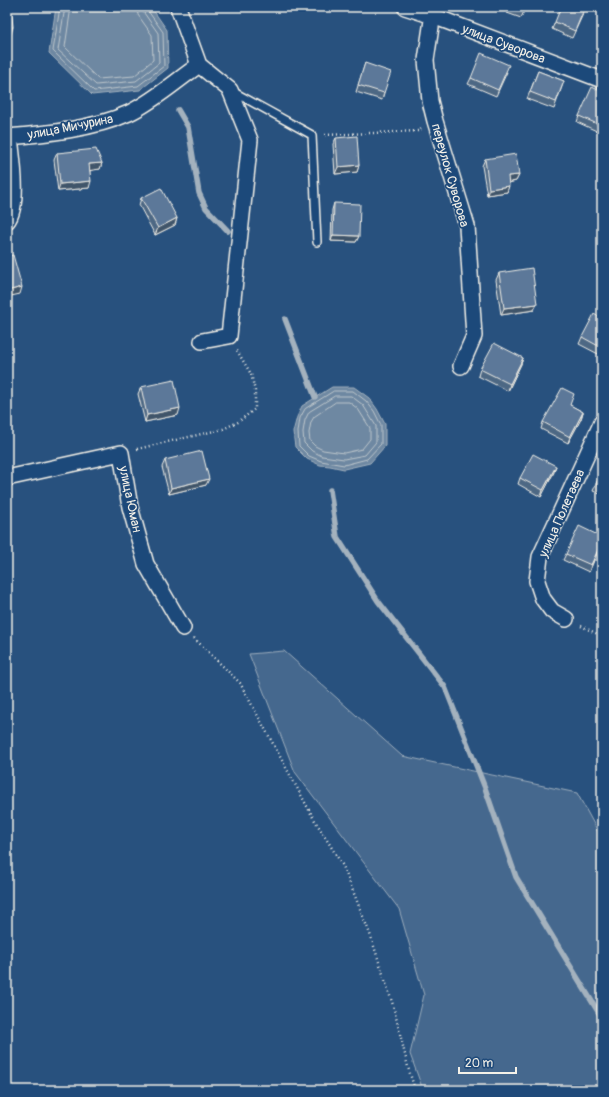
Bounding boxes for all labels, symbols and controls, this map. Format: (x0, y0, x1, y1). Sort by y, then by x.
street label: улица Суворова (459, 20, 547, 67)
street label: улица Мичурина (25, 111, 114, 143)
street label: переулок Суворова (428, 122, 472, 229)
street label: улица Юман (115, 464, 145, 534)
street label: улица Полетаева (535, 467, 588, 561)
scale bar (459, 1049, 516, 1075)
text: 20 m (465, 1056, 494, 1071)

